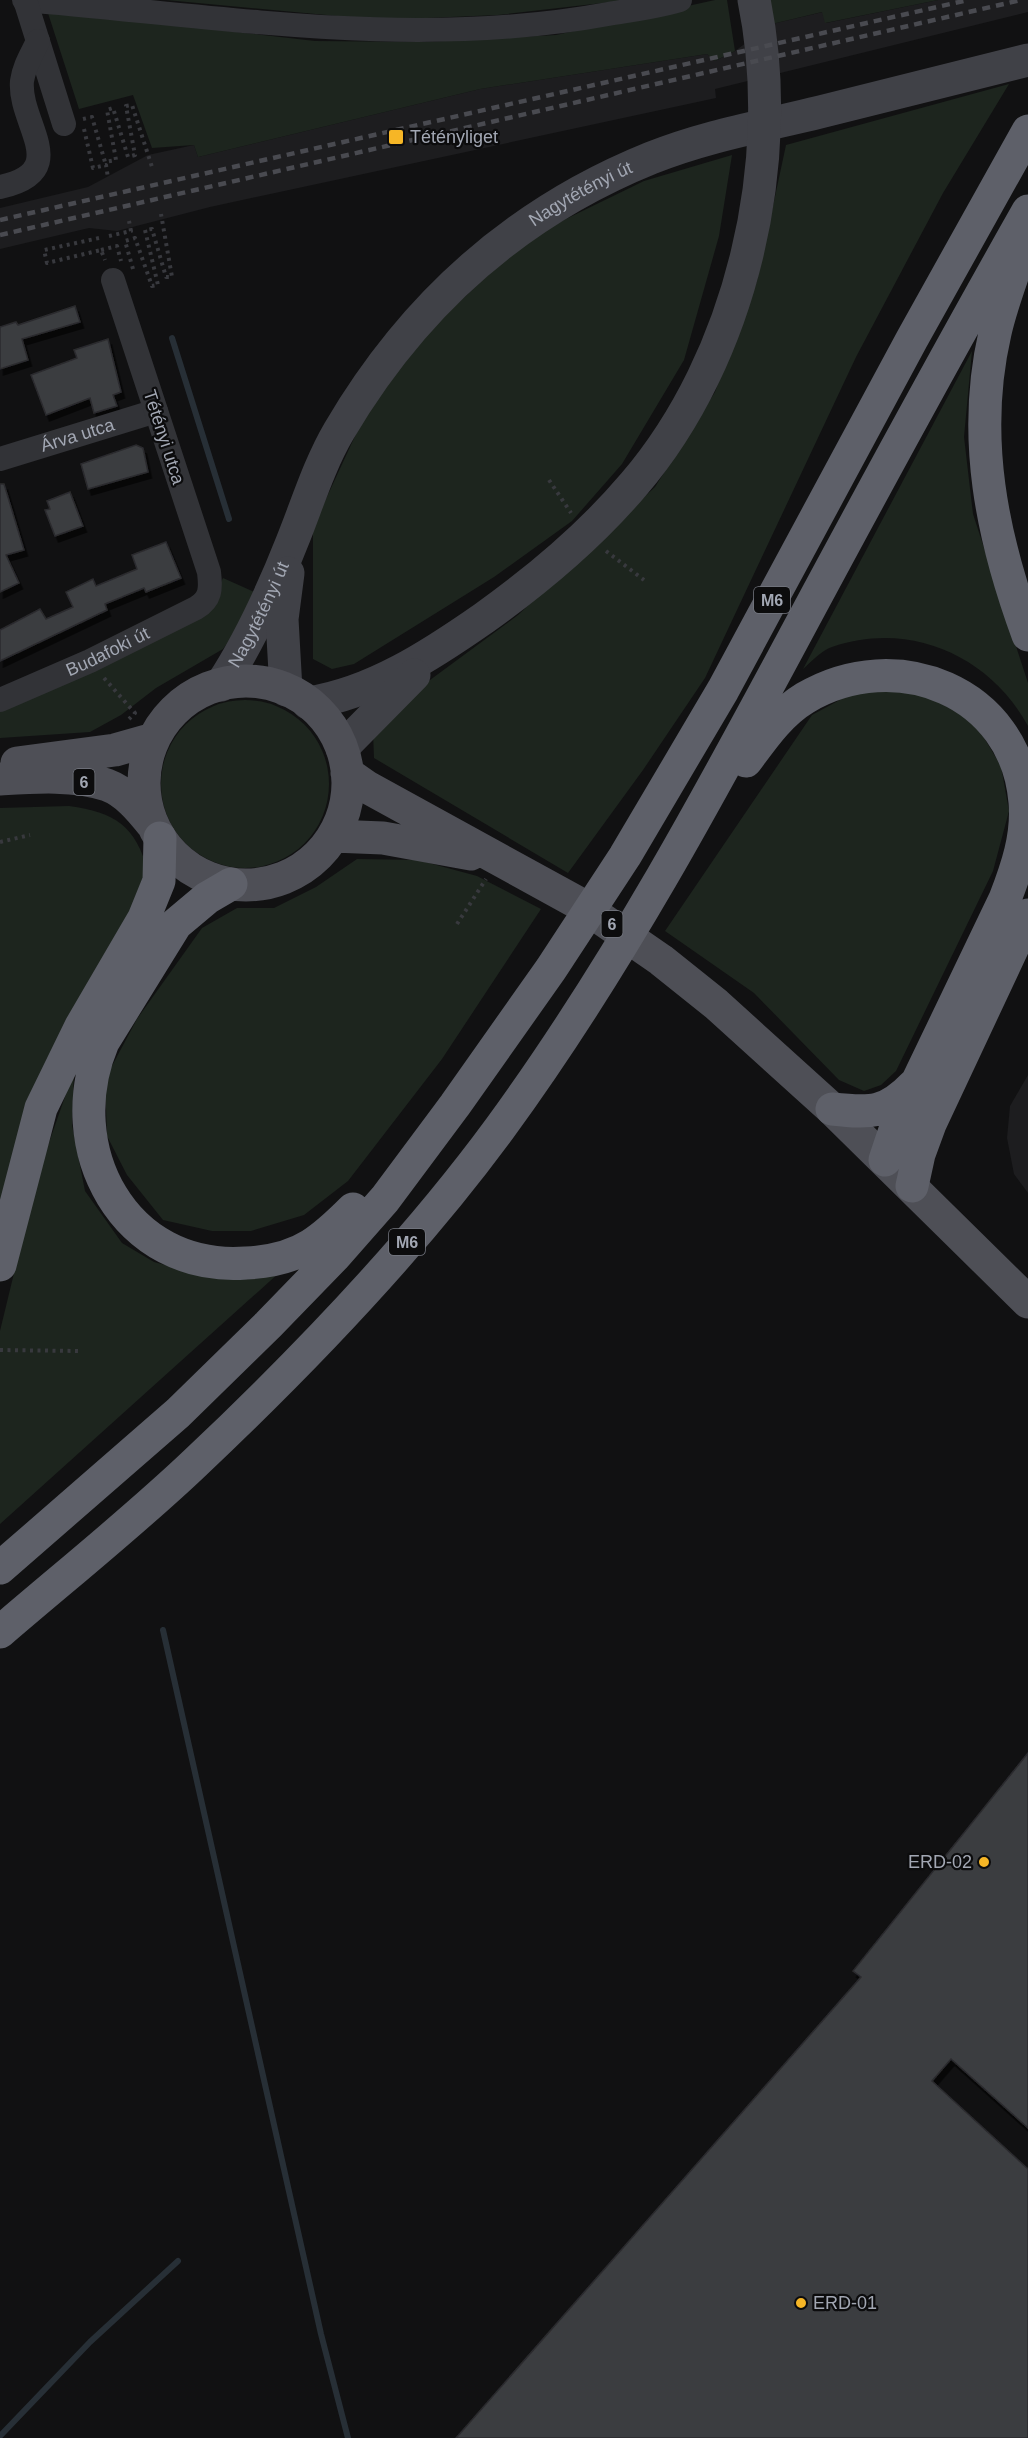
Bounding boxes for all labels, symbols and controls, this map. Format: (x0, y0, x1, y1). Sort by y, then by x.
place label: Tétényliget (410, 127, 498, 147)
marker: Tétényliget (387, 128, 405, 146)
street label: Nagytétényi út (525, 157, 635, 230)
street label: Tétényi utca (139, 387, 189, 488)
street label: Árva utca (38, 414, 118, 456)
street label: Nagytétényi út (224, 559, 293, 671)
road number: M6 (754, 587, 790, 613)
street label: Budafoki út (63, 623, 153, 680)
road number: 6 (74, 769, 94, 795)
road number: 6 (602, 911, 622, 937)
road number: M6 (389, 1229, 425, 1255)
place label: ERD-02 (908, 1852, 972, 1872)
marker: ERD-02 (977, 1855, 991, 1869)
place label: ERD-01 (813, 2293, 877, 2313)
marker: ERD-01 (794, 2296, 808, 2310)

